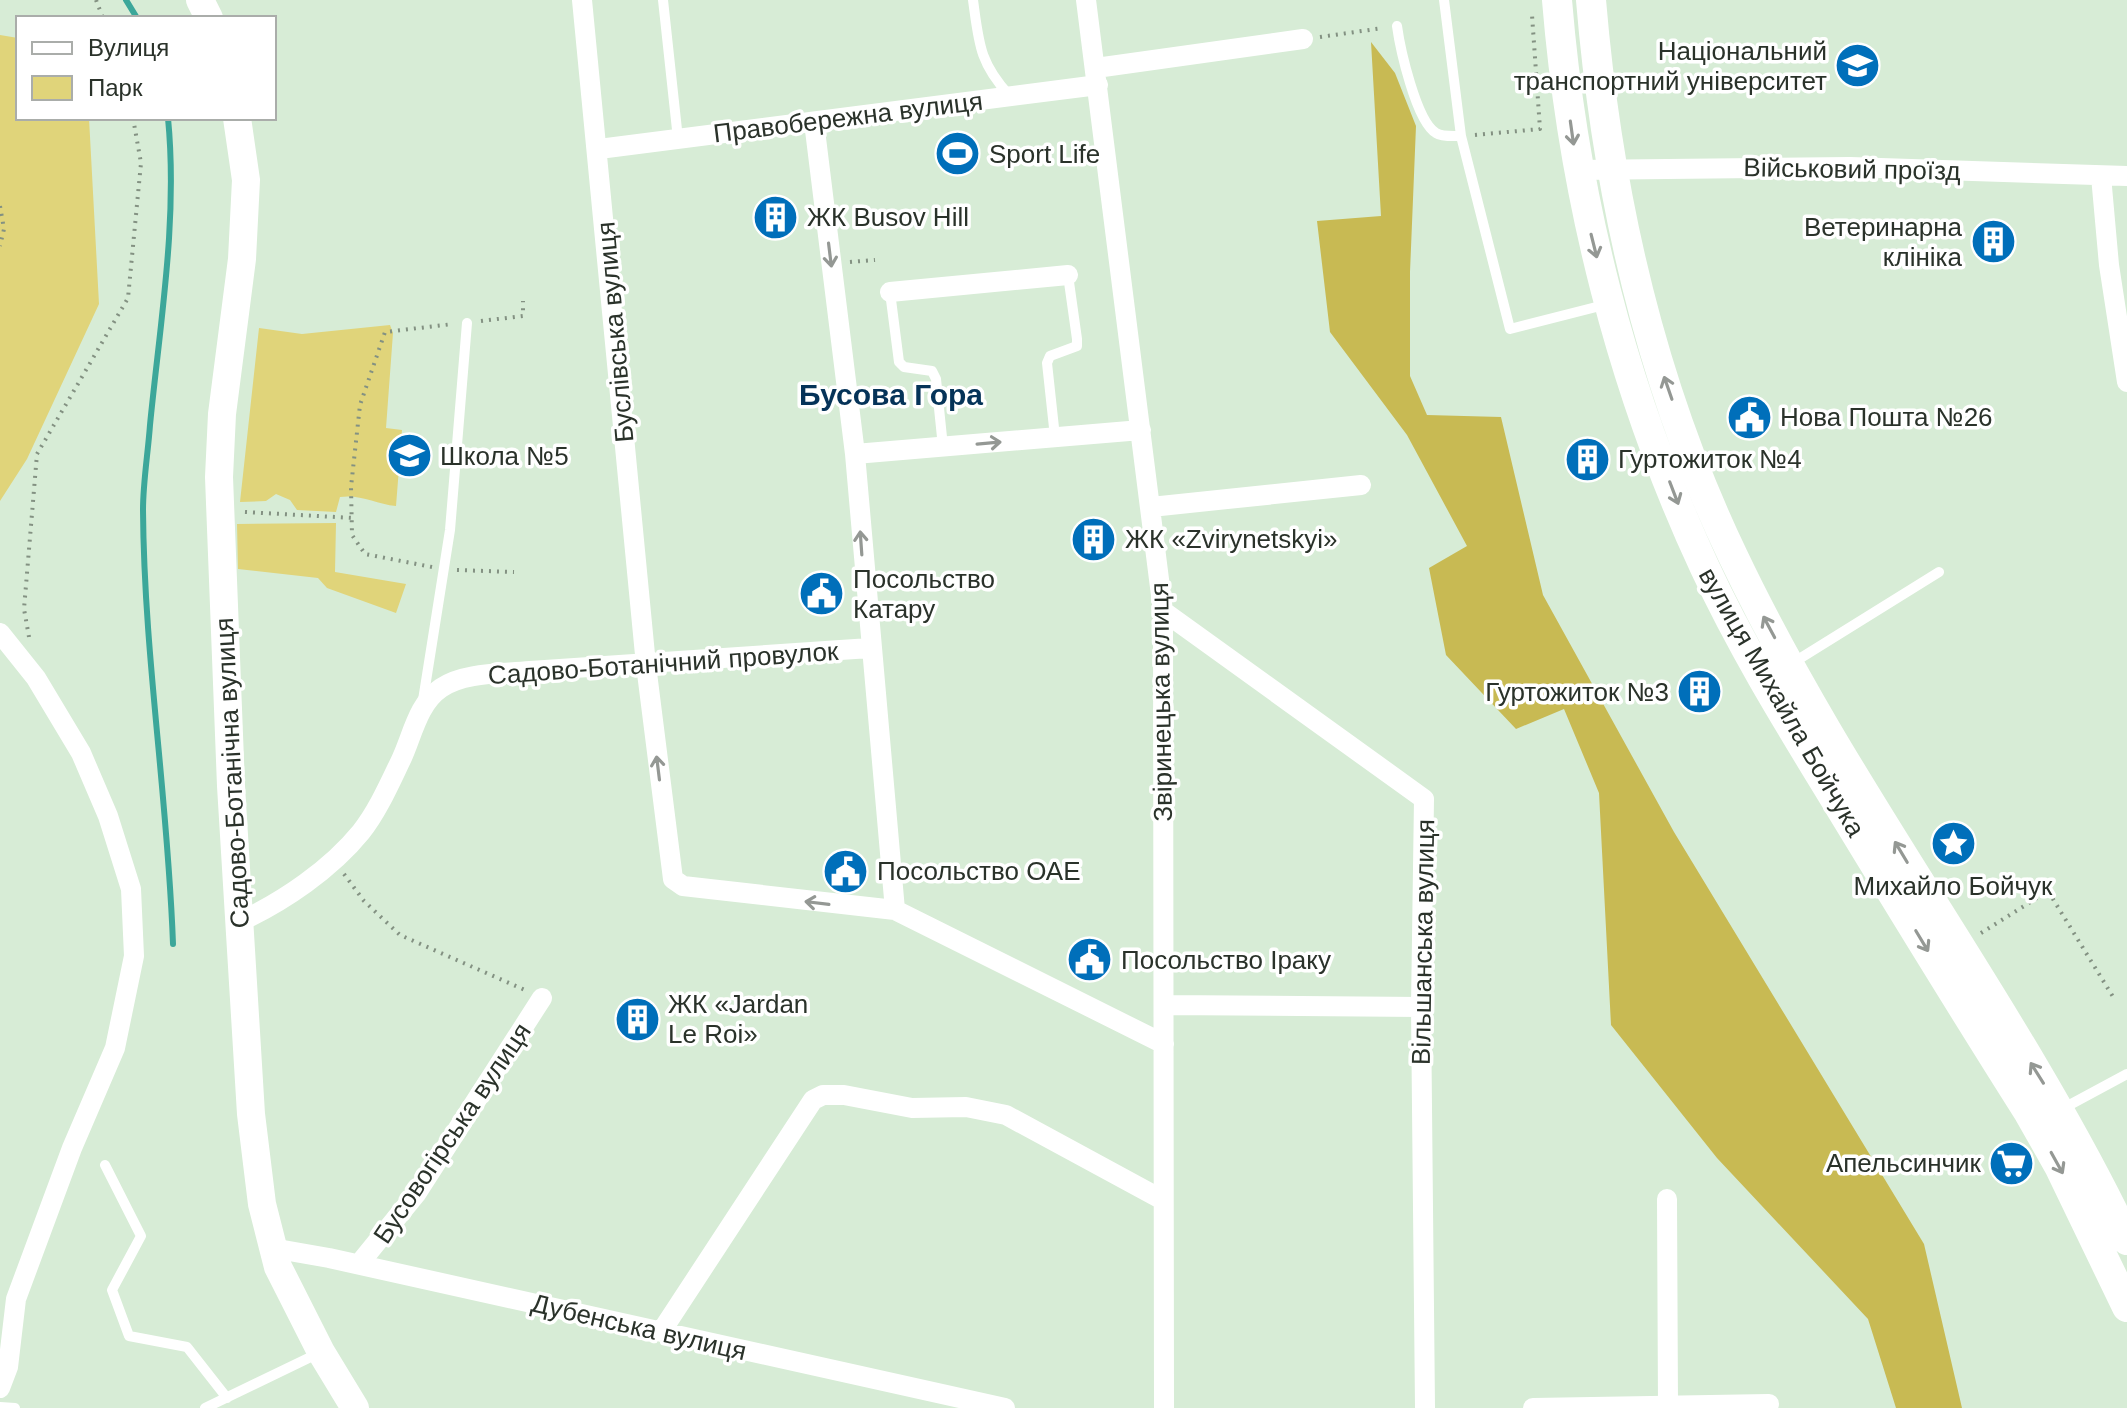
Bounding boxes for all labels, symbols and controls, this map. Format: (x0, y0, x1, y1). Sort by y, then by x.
legend (16, 16, 276, 120)
text: Вулиця (88, 34, 169, 61)
place label: Національний транспортний університет (1514, 36, 1827, 96)
school or university icon: Національний транспортний університет (1834, 42, 1882, 90)
text: Парк (88, 74, 143, 101)
street label: Правобережна вулиця (712, 86, 984, 148)
one-way arrow (1565, 120, 1580, 145)
sports icon: Sport Life (934, 130, 982, 178)
place label: Sport Life (989, 139, 1100, 169)
street label: Військовий проїзд (1743, 152, 1961, 186)
building icon: ЖК Busov Hill (752, 193, 800, 241)
place label: ЖК Busov Hill (807, 202, 969, 232)
place label: Ветеринарна клініка (1804, 212, 1963, 272)
building icon: Ветеринарна клініка (1969, 218, 2017, 266)
street label: Буслівська вулиця (590, 221, 640, 443)
one-way arrow (1587, 233, 1602, 259)
one-way arrow (823, 241, 838, 267)
one-way arrow (1660, 376, 1675, 401)
district label: Бусова Гора (799, 378, 983, 411)
public building icon: Нова Пошта №26 (1725, 393, 1773, 441)
place label: Нова Пошта №26 (1780, 402, 1993, 432)
school or university icon: Школа №5 (385, 432, 433, 480)
one-way arrow (975, 435, 1002, 450)
building icon: Гуртожиток №4 (1563, 435, 1611, 483)
place label: Школа №5 (440, 441, 569, 471)
place label: Гуртожиток №4 (1618, 444, 1802, 474)
one-way arrow (1668, 480, 1682, 505)
building icon: ЖК «Zvirynetskyi» (1070, 515, 1118, 563)
place label: ЖК «Zvirynetskyi» (1125, 524, 1338, 554)
one-way arrow (854, 530, 869, 557)
street label: вулиця Михайла Бойчука (1693, 562, 1872, 842)
place label: Посольство Катару (853, 564, 995, 624)
public building icon: Посольство Катару (798, 570, 846, 618)
street label: Звіринецька вулиця (1144, 582, 1178, 822)
one-way arrow (1761, 616, 1777, 640)
street label: Садово-Ботанічна вулиця (209, 617, 255, 929)
street label: Садово-Ботанічний провулок (487, 636, 840, 690)
building icon: Гуртожиток №3 (1676, 668, 1724, 716)
place label: Гуртожиток №3 (1485, 677, 1669, 707)
one-way arrow (650, 755, 665, 782)
street label: Вільшанська вулиця (1406, 819, 1440, 1065)
place icon: Михайло Бойчук (1929, 819, 1977, 867)
one-way arrow (1892, 841, 1908, 864)
public building icon: Посольство ОАЕ (822, 847, 870, 895)
place label: Посольство ОАЕ (877, 856, 1081, 886)
place label: Михайло Бойчук (1854, 871, 2053, 901)
one-way arrow (804, 895, 831, 910)
one-way arrow (1914, 929, 1930, 952)
public building icon: Посольство Іраку (1066, 936, 1114, 984)
place label: Посольство Іраку (1121, 945, 1331, 975)
place label: ЖК «Jardan Le Roi» (668, 989, 808, 1049)
building icon: ЖК «Jardan Le Roi» (613, 995, 661, 1043)
street label: Бусовогірська вулиця (367, 1017, 537, 1249)
one-way arrow (2029, 1062, 2045, 1085)
supermarket icon: Апельсинчик (1988, 1139, 2036, 1187)
place label: Апельсинчик (1826, 1148, 1982, 1178)
one-way arrow (2049, 1150, 2065, 1174)
street label: Дубенська вулиця (529, 1288, 749, 1366)

